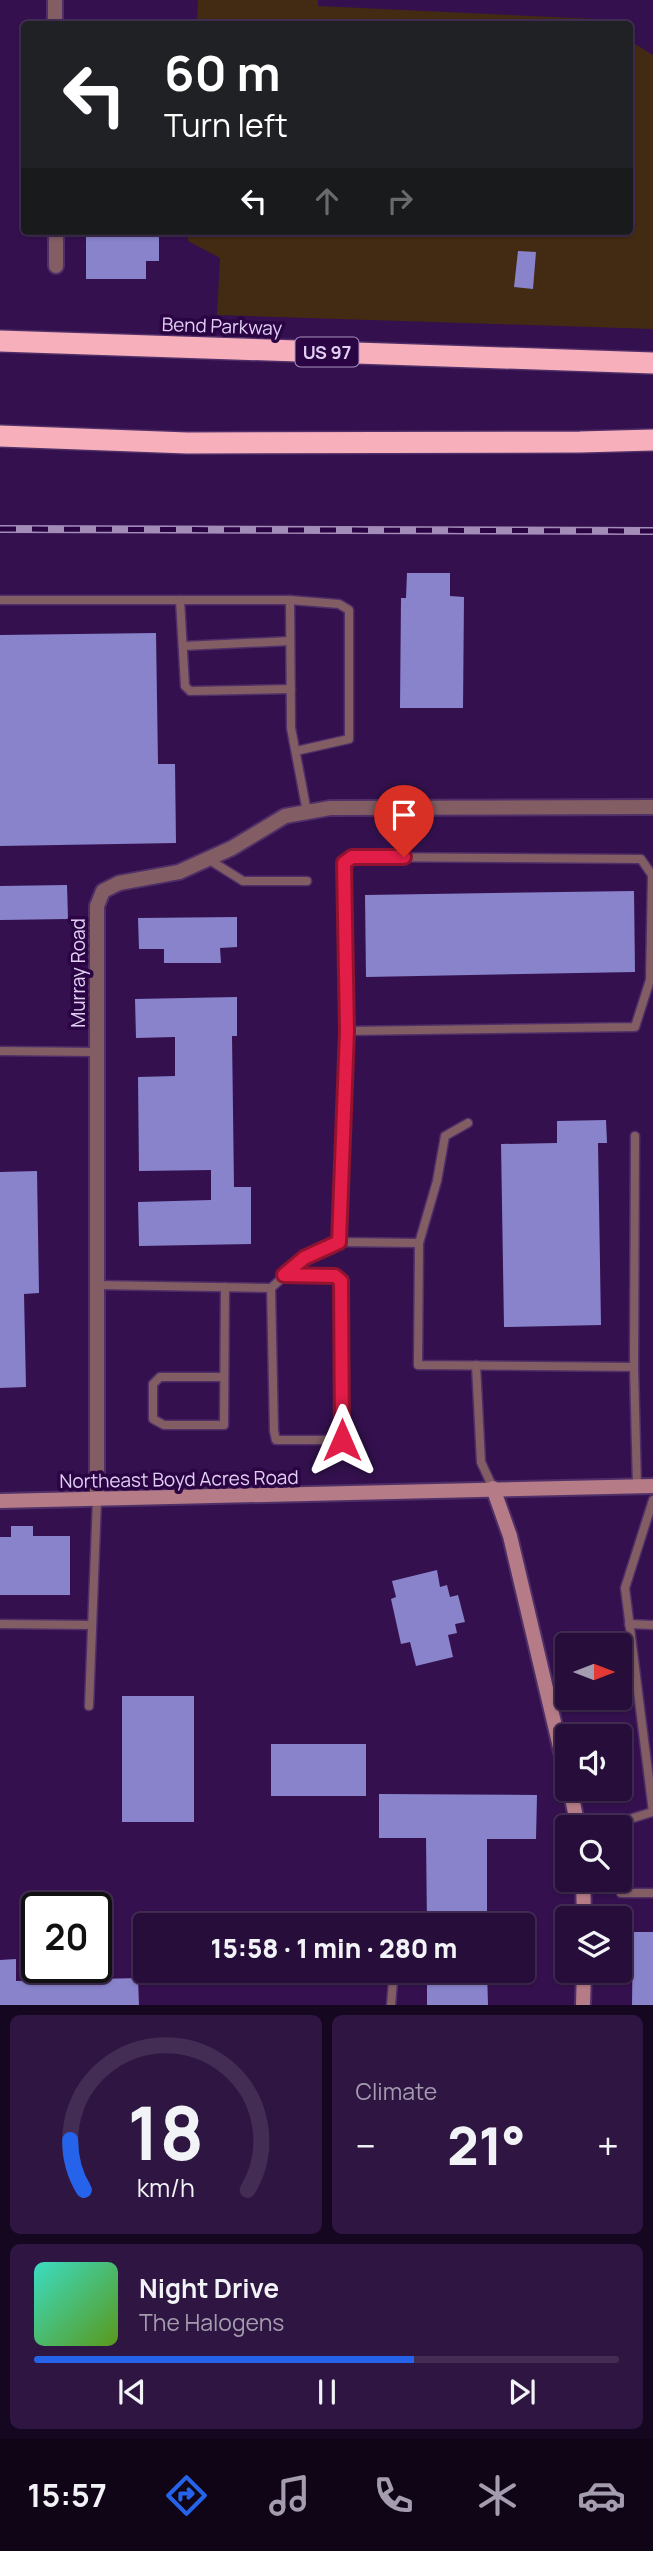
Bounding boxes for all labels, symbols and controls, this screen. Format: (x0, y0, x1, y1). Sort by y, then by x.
text: 60 m (164, 39, 281, 106)
icon: left (49, 49, 140, 140)
text: Turn left (164, 103, 288, 147)
icon: left (235, 182, 273, 220)
icon: ahead (308, 182, 346, 220)
icon: right (381, 182, 419, 220)
street label: Bend Parkway (161, 311, 283, 341)
road number: US 97 (296, 338, 358, 366)
pin (374, 785, 434, 857)
icon: arrive (385, 796, 423, 834)
street label: Murray Road (65, 918, 91, 1028)
position arrow (305, 1403, 379, 1477)
street label: Northeast Boyd Acres Road (59, 1464, 299, 1494)
north arrow (555, 1633, 632, 1710)
map controls (555, 1633, 632, 1983)
button: sound (555, 1724, 632, 1801)
button: search (555, 1815, 632, 1892)
speed limit sign: 20 (21, 1892, 112, 1983)
button: layers (555, 1906, 632, 1983)
text: 15:58 · 1 min · 280 m (211, 1930, 457, 1966)
text: Climate (356, 2075, 437, 2107)
text: 18 (128, 2083, 204, 2183)
text: 21° (447, 2110, 526, 2181)
text: − (356, 2119, 376, 2171)
text: + (597, 2119, 619, 2171)
text: km/h (137, 2170, 195, 2205)
text: Night Drive (139, 2270, 279, 2306)
text: The Halogens (139, 2306, 284, 2338)
icon: previous (113, 2373, 151, 2411)
icon: pause (308, 2373, 346, 2411)
icon: next (503, 2373, 541, 2411)
icon: directions (162, 2471, 211, 2520)
icon: music (265, 2471, 314, 2520)
icon: phone (369, 2471, 418, 2520)
icon: climate (473, 2471, 522, 2520)
icon: car (577, 2471, 626, 2520)
text: 15:57 (27, 2473, 107, 2517)

